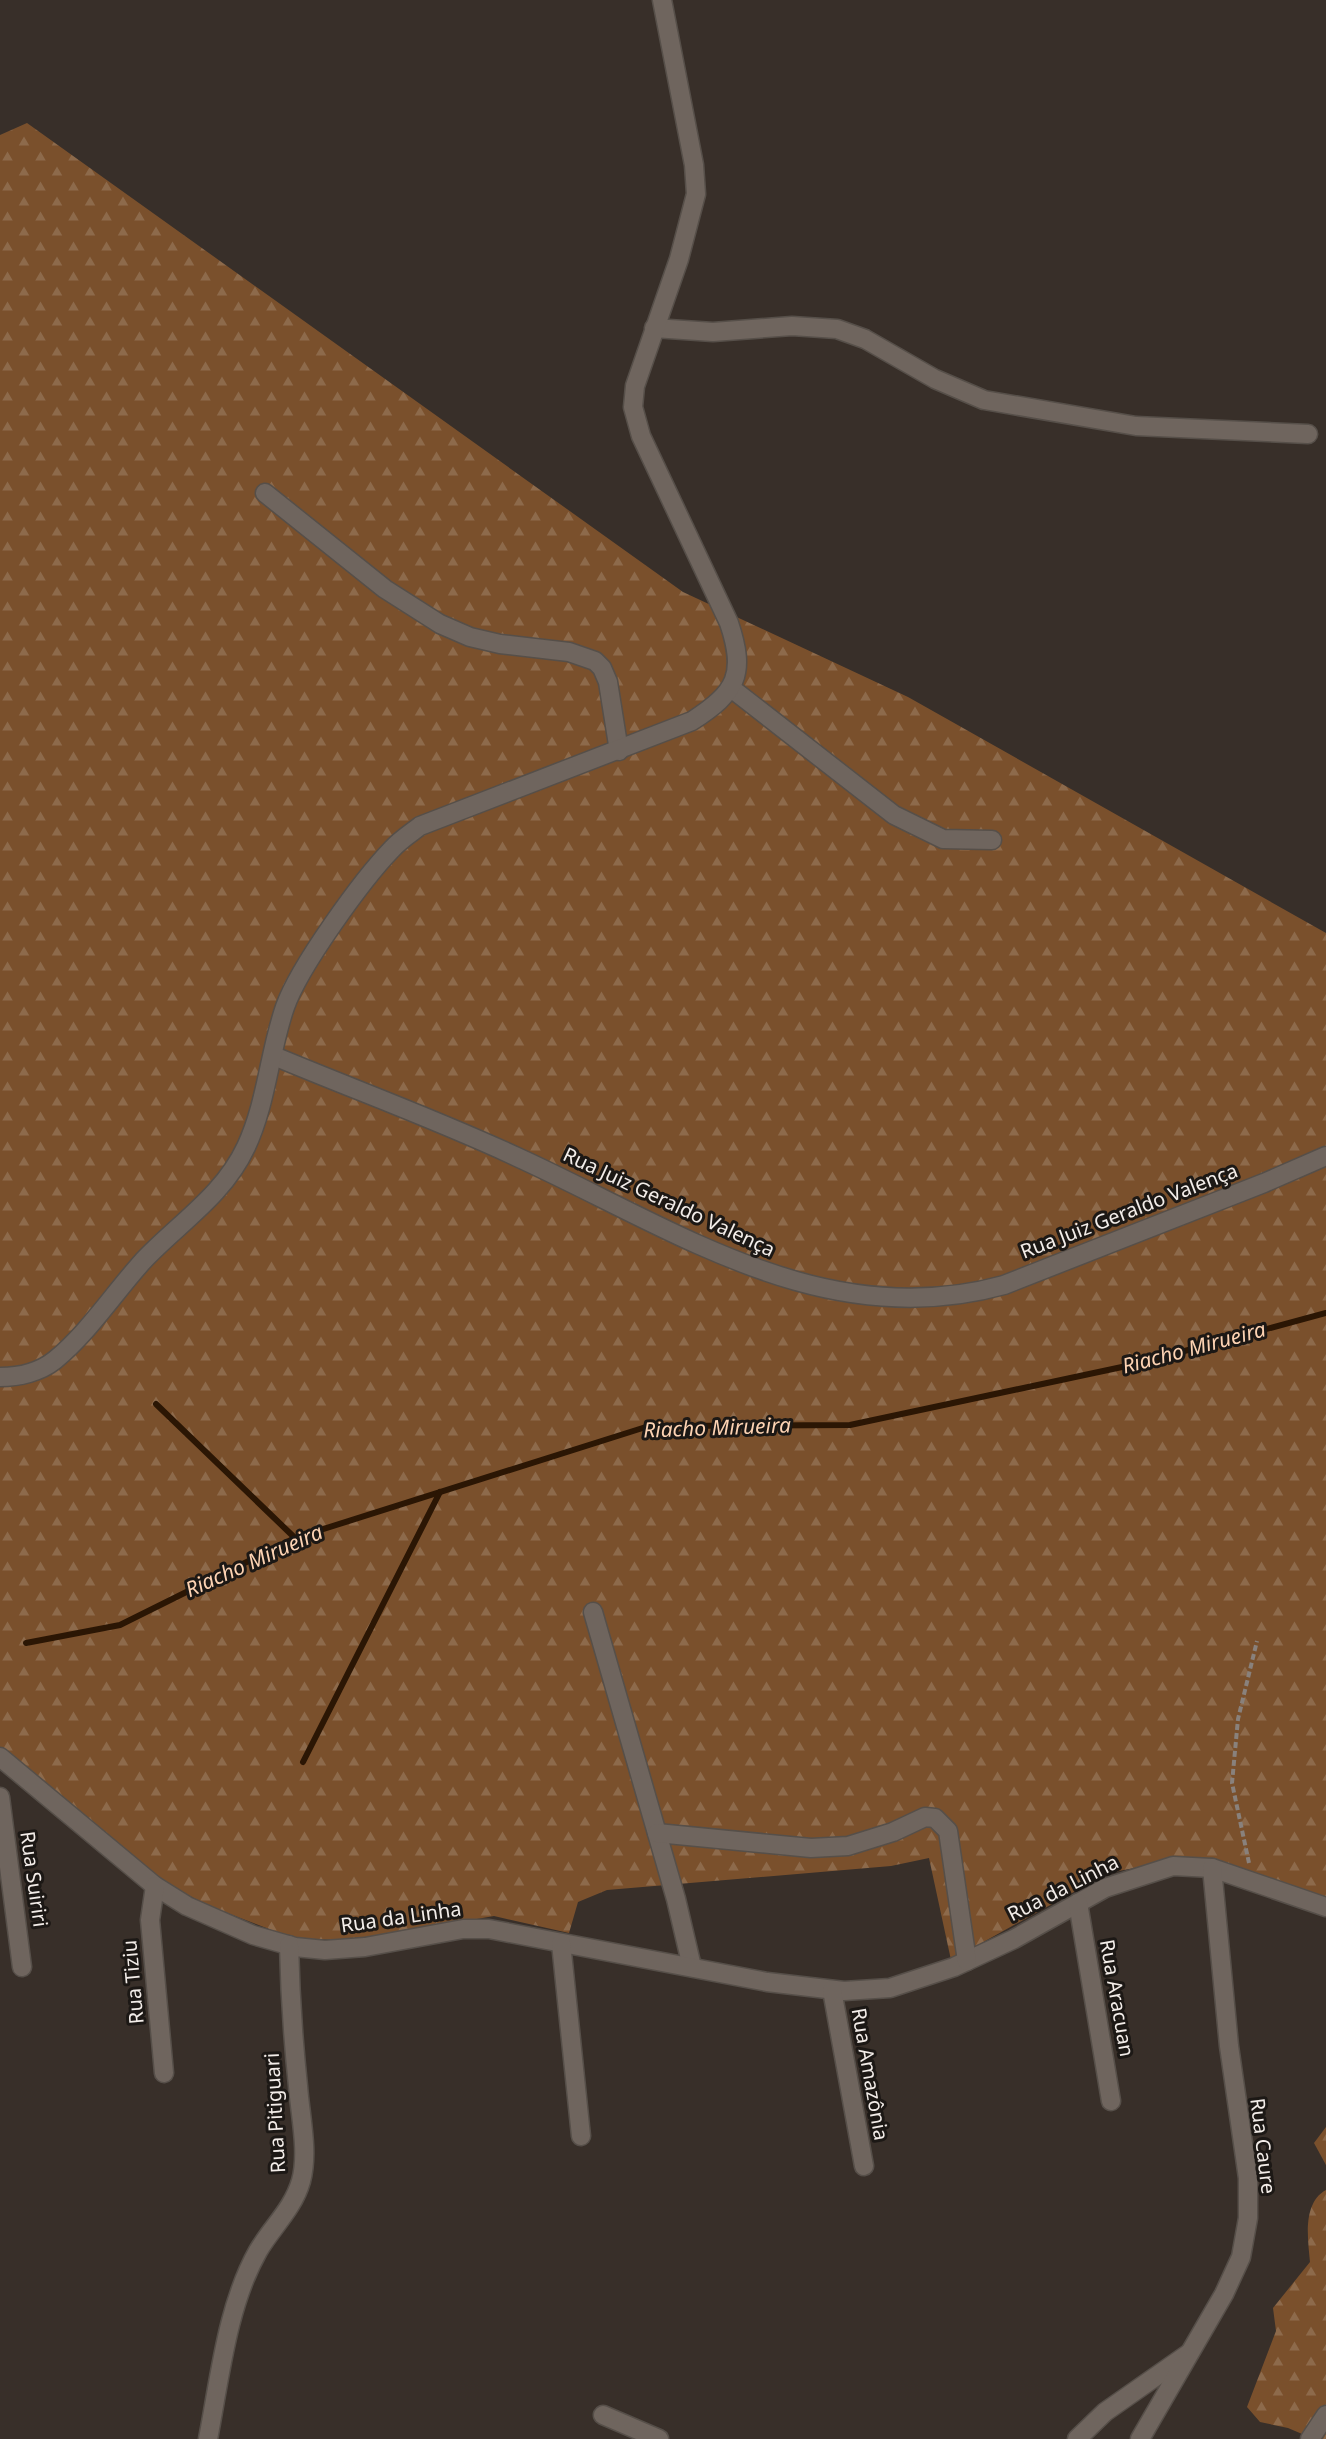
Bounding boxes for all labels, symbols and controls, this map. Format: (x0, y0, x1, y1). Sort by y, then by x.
street label: Rua Juiz Geraldo Valença (559, 1141, 780, 1263)
street label: Rua Juiz Geraldo Valença (1016, 1157, 1241, 1265)
water label: Riacho Mirueira (1119, 1314, 1269, 1380)
water label: Riacho Mirueira (643, 1410, 791, 1444)
water label: Riacho Mirueira (180, 1517, 327, 1603)
street label: Rua Suiriri (14, 1829, 55, 1929)
street label: Rua da Linha (1003, 1848, 1123, 1927)
street label: Rua da Linha (339, 1895, 463, 1938)
street label: Rua Aracuan (1094, 1937, 1141, 2059)
street label: Rua Tiziu (115, 1939, 150, 2025)
street label: Rua Amazônia (846, 2006, 895, 2142)
street label: Rua Pitiguari (258, 2052, 291, 2174)
street label: Rua Caure (1244, 2096, 1283, 2196)

